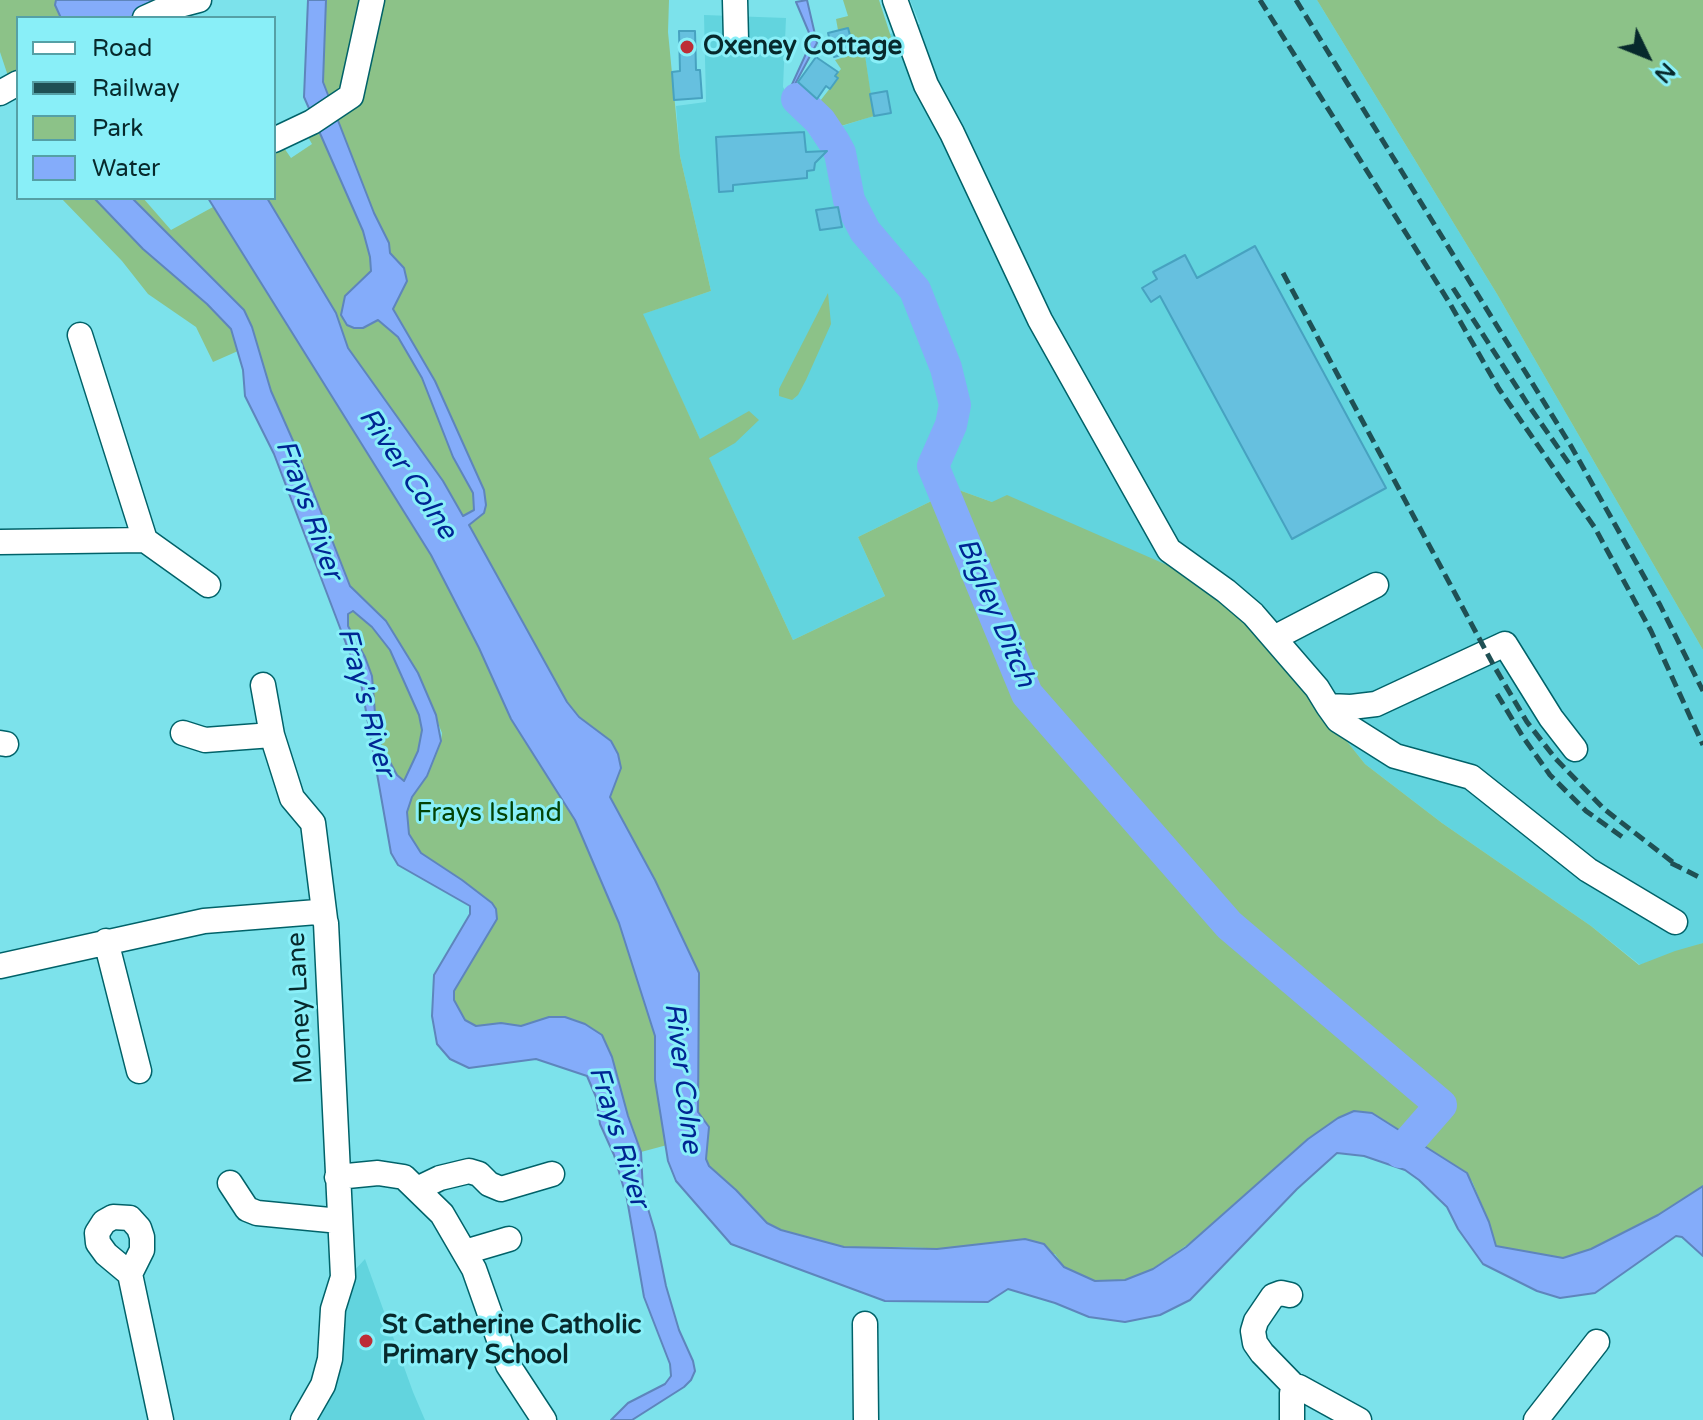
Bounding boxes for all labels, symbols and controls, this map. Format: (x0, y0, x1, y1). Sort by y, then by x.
legend (16, 16, 276, 200)
north arrow (1607, 16, 1687, 96)
place label: Oxeney Cottage (703, 31, 902, 63)
text: Road (92, 34, 152, 63)
marker: Oxeney Cottage (678, 38, 696, 56)
text: N (1649, 57, 1680, 88)
text: Railway (92, 74, 180, 103)
text: Park (92, 114, 143, 143)
text: Water (92, 154, 160, 183)
water label: River Colne (351, 402, 463, 546)
water label: Frays River (267, 435, 349, 585)
water label: Bigley Ditch (948, 533, 1042, 693)
water label: Fray's River (329, 624, 401, 780)
park label: Frays Island (416, 798, 562, 830)
street label: Money Lane (281, 931, 321, 1085)
water label: River Colne (656, 1001, 708, 1155)
water label: Frays River (581, 1062, 655, 1212)
place label: St Catherine Catholic Primary School (382, 1310, 641, 1372)
marker: St Catherine Catholic Primary School (357, 1332, 375, 1350)

